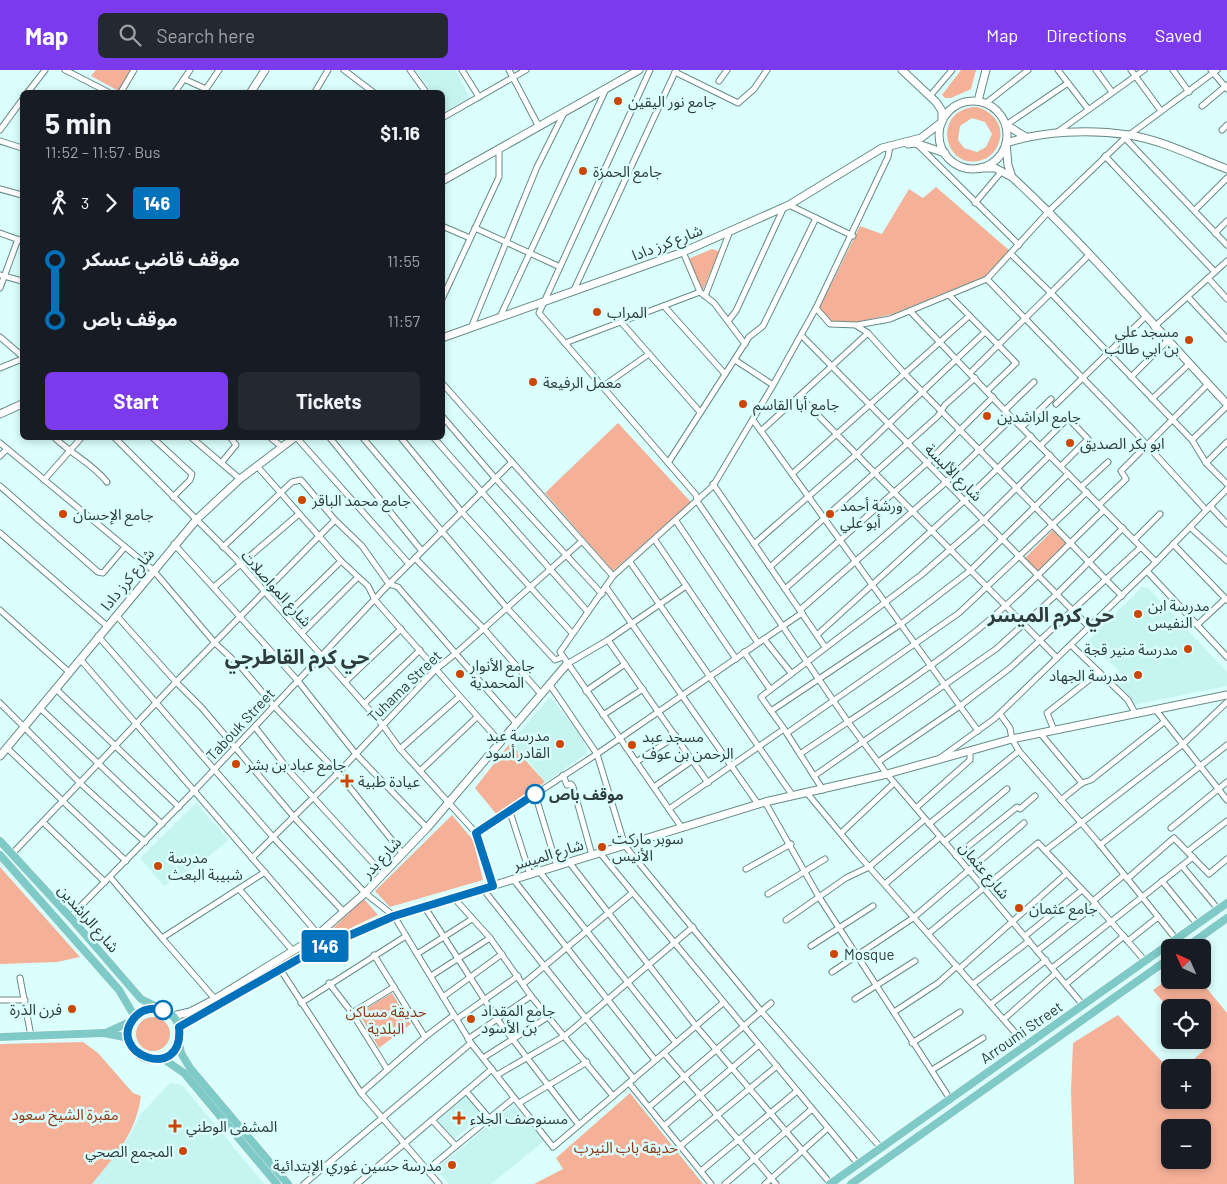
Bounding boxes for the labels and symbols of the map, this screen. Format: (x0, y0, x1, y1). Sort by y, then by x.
place label: جامع نور اليقين (628, 92, 717, 114)
marker: جامع نور اليقين (612, 95, 624, 107)
place label: جامع الحمزة (593, 162, 662, 184)
marker: جامع الحمزة (577, 165, 589, 177)
street label: شارع كرز دادا (629, 220, 707, 267)
place label: المراب (607, 303, 647, 322)
marker: المراب (591, 306, 603, 318)
place label: مسجد علي بن ابي طالب (1105, 322, 1179, 360)
marker: مسجد علي بن ابي طالب (1183, 334, 1195, 346)
place label: معمل الرفيعة (543, 373, 622, 392)
marker: معمل الرفيعة (527, 376, 539, 388)
place label: جامع أبا القاسم (753, 395, 840, 417)
marker: جامع أبا القاسم (737, 398, 749, 410)
place label: جامع الراشدين (997, 407, 1081, 429)
marker: جامع الراشدين (981, 410, 993, 422)
place label: ابو بكر الصديق (1080, 434, 1165, 454)
marker: ابو بكر الصديق (1064, 437, 1076, 449)
street label: شارع الألبسة (919, 440, 987, 507)
place label: جامع محمد الباقر (311, 491, 411, 513)
marker: جامع محمد الباقر (296, 494, 308, 506)
place label: ورشة أحمد أبو علي (840, 496, 903, 534)
place label: جامع الإحسان (73, 505, 154, 527)
marker: جامع الإحسان (57, 508, 69, 520)
marker: ورشة أحمد أبو علي (824, 508, 836, 520)
street label: شارع كرز دادا (97, 544, 161, 616)
street label: شارع المواصلات (235, 546, 316, 633)
place label: مدرسة ابن النفيس (1148, 596, 1210, 632)
district label: حي كرم الميسر (987, 602, 1115, 632)
marker: مدرسة ابن النفيس (1132, 608, 1144, 620)
place label: مدرسة منير قجة (1084, 640, 1178, 659)
marker: مدرسة منير قجة (1182, 643, 1194, 655)
district label: حي كرم القاطرجي (225, 644, 370, 674)
street label: Tuhama Street (363, 646, 445, 726)
place label: جامع الأنوار المحمدية (469, 656, 535, 691)
place label: مدرسة الجهاد (1049, 666, 1128, 685)
marker: جامع الأنوار المحمدية (454, 668, 466, 680)
marker: مدرسة الجهاد (1132, 669, 1144, 681)
street label: Tabouk Street (202, 684, 278, 764)
place label: مدرسة عبد القادر أسود (486, 726, 550, 762)
place label: مسجد عبد الرحمن بن عوف (642, 727, 734, 763)
marker: مدرسة عبد القادر أسود (554, 738, 566, 750)
marker: مسجد عبد الرحمن بن عوف (626, 739, 638, 751)
place label: جامع عباد بن بشر (245, 755, 346, 777)
marker: جامع عباد بن بشر (230, 758, 242, 770)
place label: عيادة طبية (358, 772, 420, 790)
marker: عيادة طبية (340, 774, 354, 788)
marker: موقف باص (525, 784, 545, 804)
place label: موقف باص (549, 785, 624, 804)
place label: سوبر ماركت الأنيس (612, 829, 684, 865)
street label: شارع بدر (357, 832, 408, 885)
street label: شارع الميسر (510, 835, 587, 877)
street label: شارع عثمان (953, 838, 1014, 905)
marker: سوبر ماركت الأنيس (596, 841, 608, 853)
place label: مدرسة شبيبة البعث (168, 848, 243, 883)
marker: مدرسة شبيبة البعث (152, 860, 164, 872)
street label: شارع الراشدين (52, 880, 124, 958)
place label: جامع عثمان (1029, 899, 1098, 921)
marker: جامع عثمان (1013, 902, 1025, 914)
line badge: 146 (296, 930, 354, 962)
north arrow (1161, 939, 1211, 989)
place label: Mosque (844, 945, 894, 963)
marker: Mosque (828, 948, 840, 960)
street label: Arroumi Street (976, 997, 1066, 1067)
place label: فرن الذرة (10, 1000, 62, 1019)
unlabelled marker (153, 1000, 173, 1020)
place label: جامع المقداد بن الأسود (481, 1001, 555, 1037)
park label: حديقة مساكن البلدية (345, 1002, 427, 1037)
marker: فرن الذرة (66, 1003, 78, 1015)
marker: جامع المقداد بن الأسود (465, 1013, 477, 1025)
park label: مقبرة الشيخ سعود (11, 1105, 119, 1127)
place label: مسنوصف الجلاء (470, 1109, 568, 1128)
marker: مسنوصف الجلاء (452, 1111, 466, 1125)
place label: المشفى الوطني (186, 1117, 277, 1138)
marker: المشفى الوطني (168, 1119, 182, 1133)
park label: حديقة باب النيرب (574, 1138, 678, 1157)
place label: المجمع الصحي (85, 1142, 173, 1164)
marker: المجمع الصحي (177, 1145, 189, 1157)
place label: مدرسة حسين غوري الإبتدائية (273, 1156, 442, 1177)
marker: مدرسة حسين غوري الإبتدائية (446, 1159, 458, 1171)

